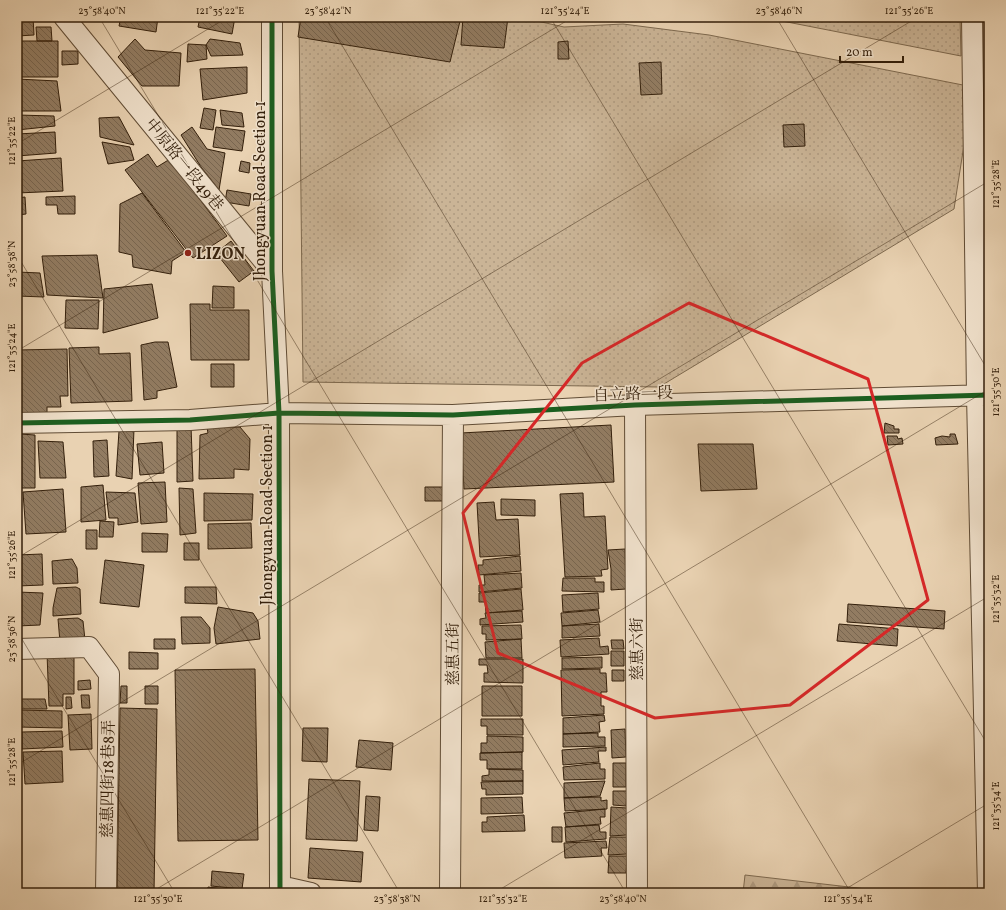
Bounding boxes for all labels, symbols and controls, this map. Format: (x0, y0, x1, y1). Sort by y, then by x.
text: 23°58'40"N (78, 4, 126, 18)
text: 121°35'22"E (196, 4, 244, 18)
text: 23°58'42"N (305, 4, 352, 18)
text: 121°35'24"E (541, 4, 589, 18)
text: 23°58'46"N (756, 4, 803, 18)
text: 121°35'26"E (885, 4, 933, 18)
scale bar (840, 38, 903, 64)
text: 20 m (846, 45, 873, 61)
street label: Jhongyuan Road Section 1 (250, 101, 272, 281)
street label: 中原路一段49巷 (139, 114, 228, 216)
text: 121°35'22"E (5, 117, 19, 165)
text: 121°35'28"E (989, 160, 1003, 208)
text: 23°58'38"N (5, 240, 19, 287)
place label: LIZON (196, 244, 245, 266)
marker: LIZON (183, 248, 193, 258)
text: 121°35'24"E (5, 324, 19, 372)
text: 121°35'30"E (989, 368, 1003, 416)
street label: 自立路一段 (593, 383, 673, 407)
street label: Jhongyuan Road Section 1 (257, 425, 279, 605)
text: 121°35'26"E (5, 531, 19, 579)
text: 121°35'32"E (989, 575, 1003, 623)
text: 23°58'36"N (5, 615, 19, 662)
street label: 慈惠六街 (627, 617, 649, 681)
street label: 慈惠五街 (443, 622, 465, 686)
street label: 慈惠四街18巷8弄 (97, 720, 121, 838)
text: 121°35'28"E (5, 738, 19, 786)
text: 121°35'34"E (989, 781, 1003, 831)
text: 121°35'30"E (134, 892, 182, 906)
text: 23°58'38"N (374, 892, 421, 906)
text: 121°35'32"E (479, 892, 527, 906)
text: 23°58'40"N (599, 892, 647, 906)
text: 121°35'34"E (823, 892, 873, 906)

